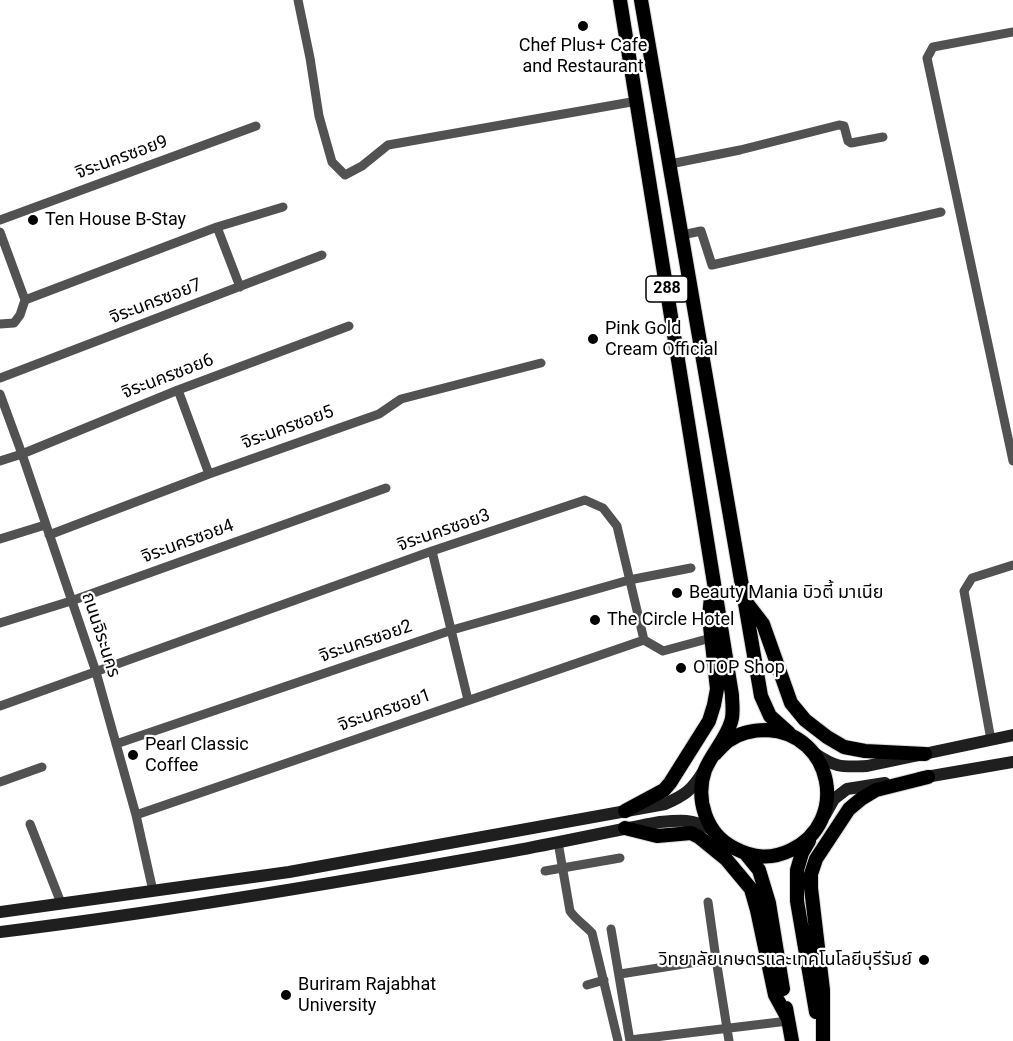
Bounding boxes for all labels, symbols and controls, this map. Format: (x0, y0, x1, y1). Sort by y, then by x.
marker: Chef Plus+ Cafe and Restaurant (576, 19, 590, 33)
place label: Chef Plus+ Cafe and Restaurant (519, 35, 647, 78)
street label: จิระนครซอย9 (73, 131, 171, 185)
place label: Ten House B-Stay (45, 209, 186, 231)
marker: Ten House B-Stay (26, 213, 40, 227)
street label: จิระนครซอย7 (107, 275, 205, 329)
road number: 288 (646, 276, 688, 302)
place label: Pink Gold Cream Official (605, 318, 718, 360)
marker: Pink Gold Cream Official (586, 332, 600, 346)
street label: จิระนครซอย6 (119, 350, 217, 404)
street label: จิระนครซอย5 (239, 401, 337, 455)
street label: จิระนครซอย3 (395, 505, 493, 557)
street label: จิระนครซอย4 (139, 515, 237, 569)
place label: Beauty Mania บิวตี้ มาเนีย (689, 582, 883, 604)
marker: Beauty Mania บิวตี้ มาเนีย (670, 586, 684, 600)
street label: ถนนจิระนคร (76, 590, 124, 680)
place label: The Circle Hotel (607, 609, 734, 631)
marker: The Circle Hotel (588, 613, 602, 627)
street label: จิระนครซอย2 (317, 616, 415, 668)
place label: OTOP Shop (693, 657, 785, 679)
marker: OTOP Shop (674, 661, 688, 675)
street label: จิระนครซอย1 (336, 685, 434, 737)
place label: Pearl Classic Coffee (145, 734, 249, 777)
marker: Pearl Classic Coffee (126, 748, 140, 762)
place label: วิทยาลัยเกษตรและเทคโนโลยีบุรีรัมย์ (659, 949, 912, 971)
marker: วิทยาลัยเกษตรและเทคโนโลยีบุรีรัมย์ (917, 953, 931, 967)
place label: Buriram Rajabhat University (298, 974, 436, 1016)
marker: Buriram Rajabhat University (279, 988, 293, 1002)

